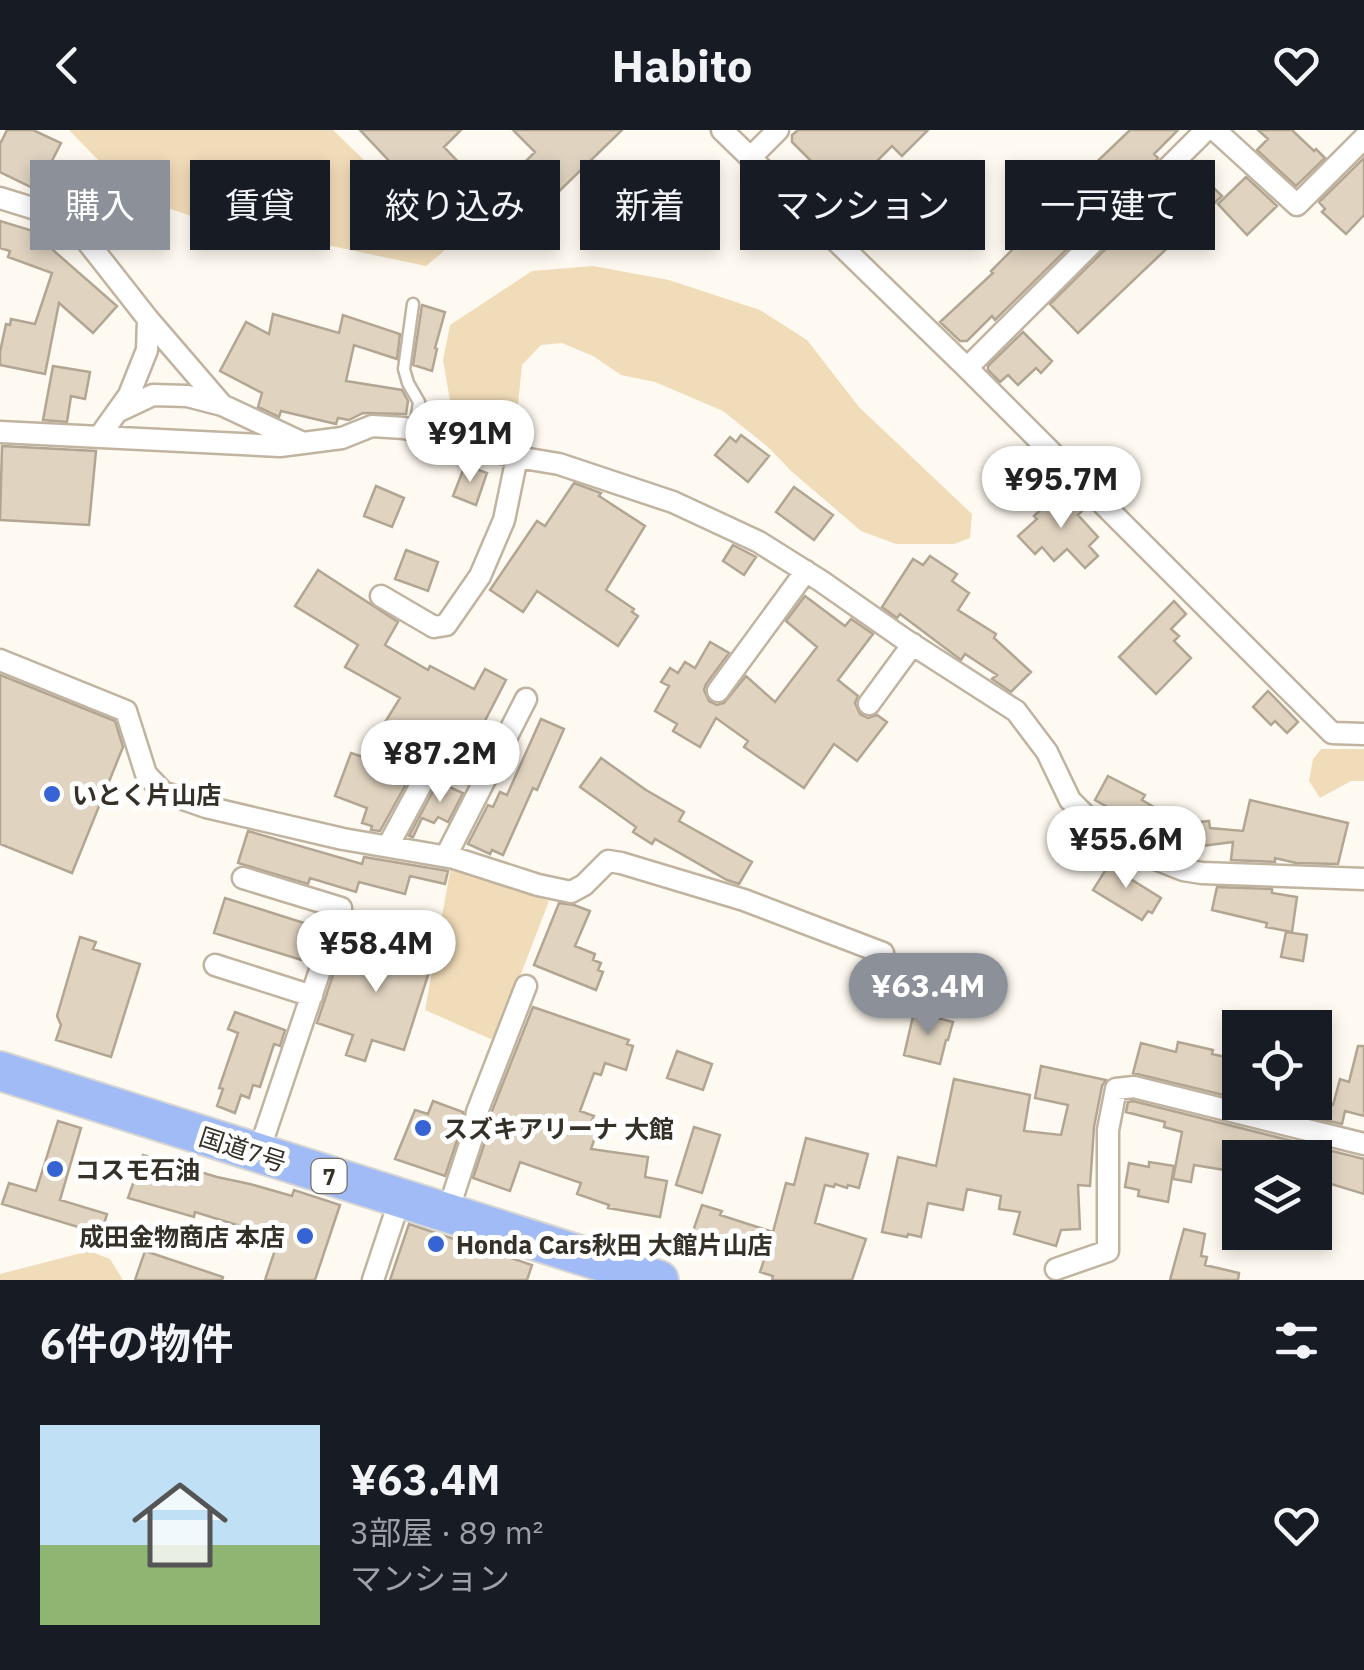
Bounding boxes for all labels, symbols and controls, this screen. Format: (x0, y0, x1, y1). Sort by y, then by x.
text: Habito (612, 36, 752, 94)
icon: back (40, 38, 95, 93)
icon: heart (1269, 38, 1324, 93)
chip: 購入 (30, 160, 170, 250)
chip: 賃貸 (190, 160, 330, 250)
chip: 絞り込み (350, 160, 560, 250)
chip: 新着 (580, 160, 720, 250)
chip: マンション (740, 160, 985, 250)
chip: 一戸建て (1005, 160, 1215, 250)
pin: ¥91M (411, 400, 529, 485)
text: ¥91M (427, 411, 513, 453)
pin: ¥95.7M (980, 446, 1142, 531)
text: ¥95.7M (1004, 457, 1118, 499)
pin: ¥87.2M (359, 720, 521, 805)
text: ¥87.2M (383, 731, 497, 773)
place label: いとく片山店 (72, 778, 221, 811)
marker: いとく片山店 (41, 783, 63, 805)
pin: ¥55.6M (1045, 806, 1207, 891)
text: ¥55.6M (1069, 817, 1183, 859)
pin: ¥58.4M (295, 910, 457, 995)
text: ¥58.4M (319, 921, 433, 963)
pin: ¥63.4M (847, 953, 1009, 1038)
text: ¥63.4M (871, 964, 985, 1006)
map controls (1222, 1010, 1332, 1250)
button: locate (1222, 1010, 1332, 1120)
place label: スズキアリーナ 大館 (443, 1112, 674, 1145)
marker: スズキアリーナ 大館 (412, 1117, 434, 1139)
street label: 国道7号 (195, 1119, 291, 1179)
button: layers (1222, 1140, 1332, 1250)
place label: コスモ石油 (75, 1153, 200, 1186)
marker: コスモ石油 (44, 1158, 66, 1180)
road number: 7 (312, 1159, 346, 1193)
place label: 成田金物商店 本店 (79, 1220, 285, 1253)
marker: 成田金物商店 本店 (294, 1225, 316, 1247)
place label: Honda Cars秋田 大館片山店 (456, 1228, 773, 1261)
marker: Honda Cars秋田 大館片山店 (425, 1233, 447, 1255)
icon: filters (1269, 1313, 1324, 1368)
text: 6件の物件 (40, 1316, 233, 1371)
text: ¥63.4M (350, 1452, 500, 1507)
icon: home (120, 1465, 240, 1585)
icon: heart (1269, 1498, 1324, 1553)
text: 3部屋 · 89 m² (350, 1511, 544, 1553)
text: マンション (350, 1557, 510, 1599)

